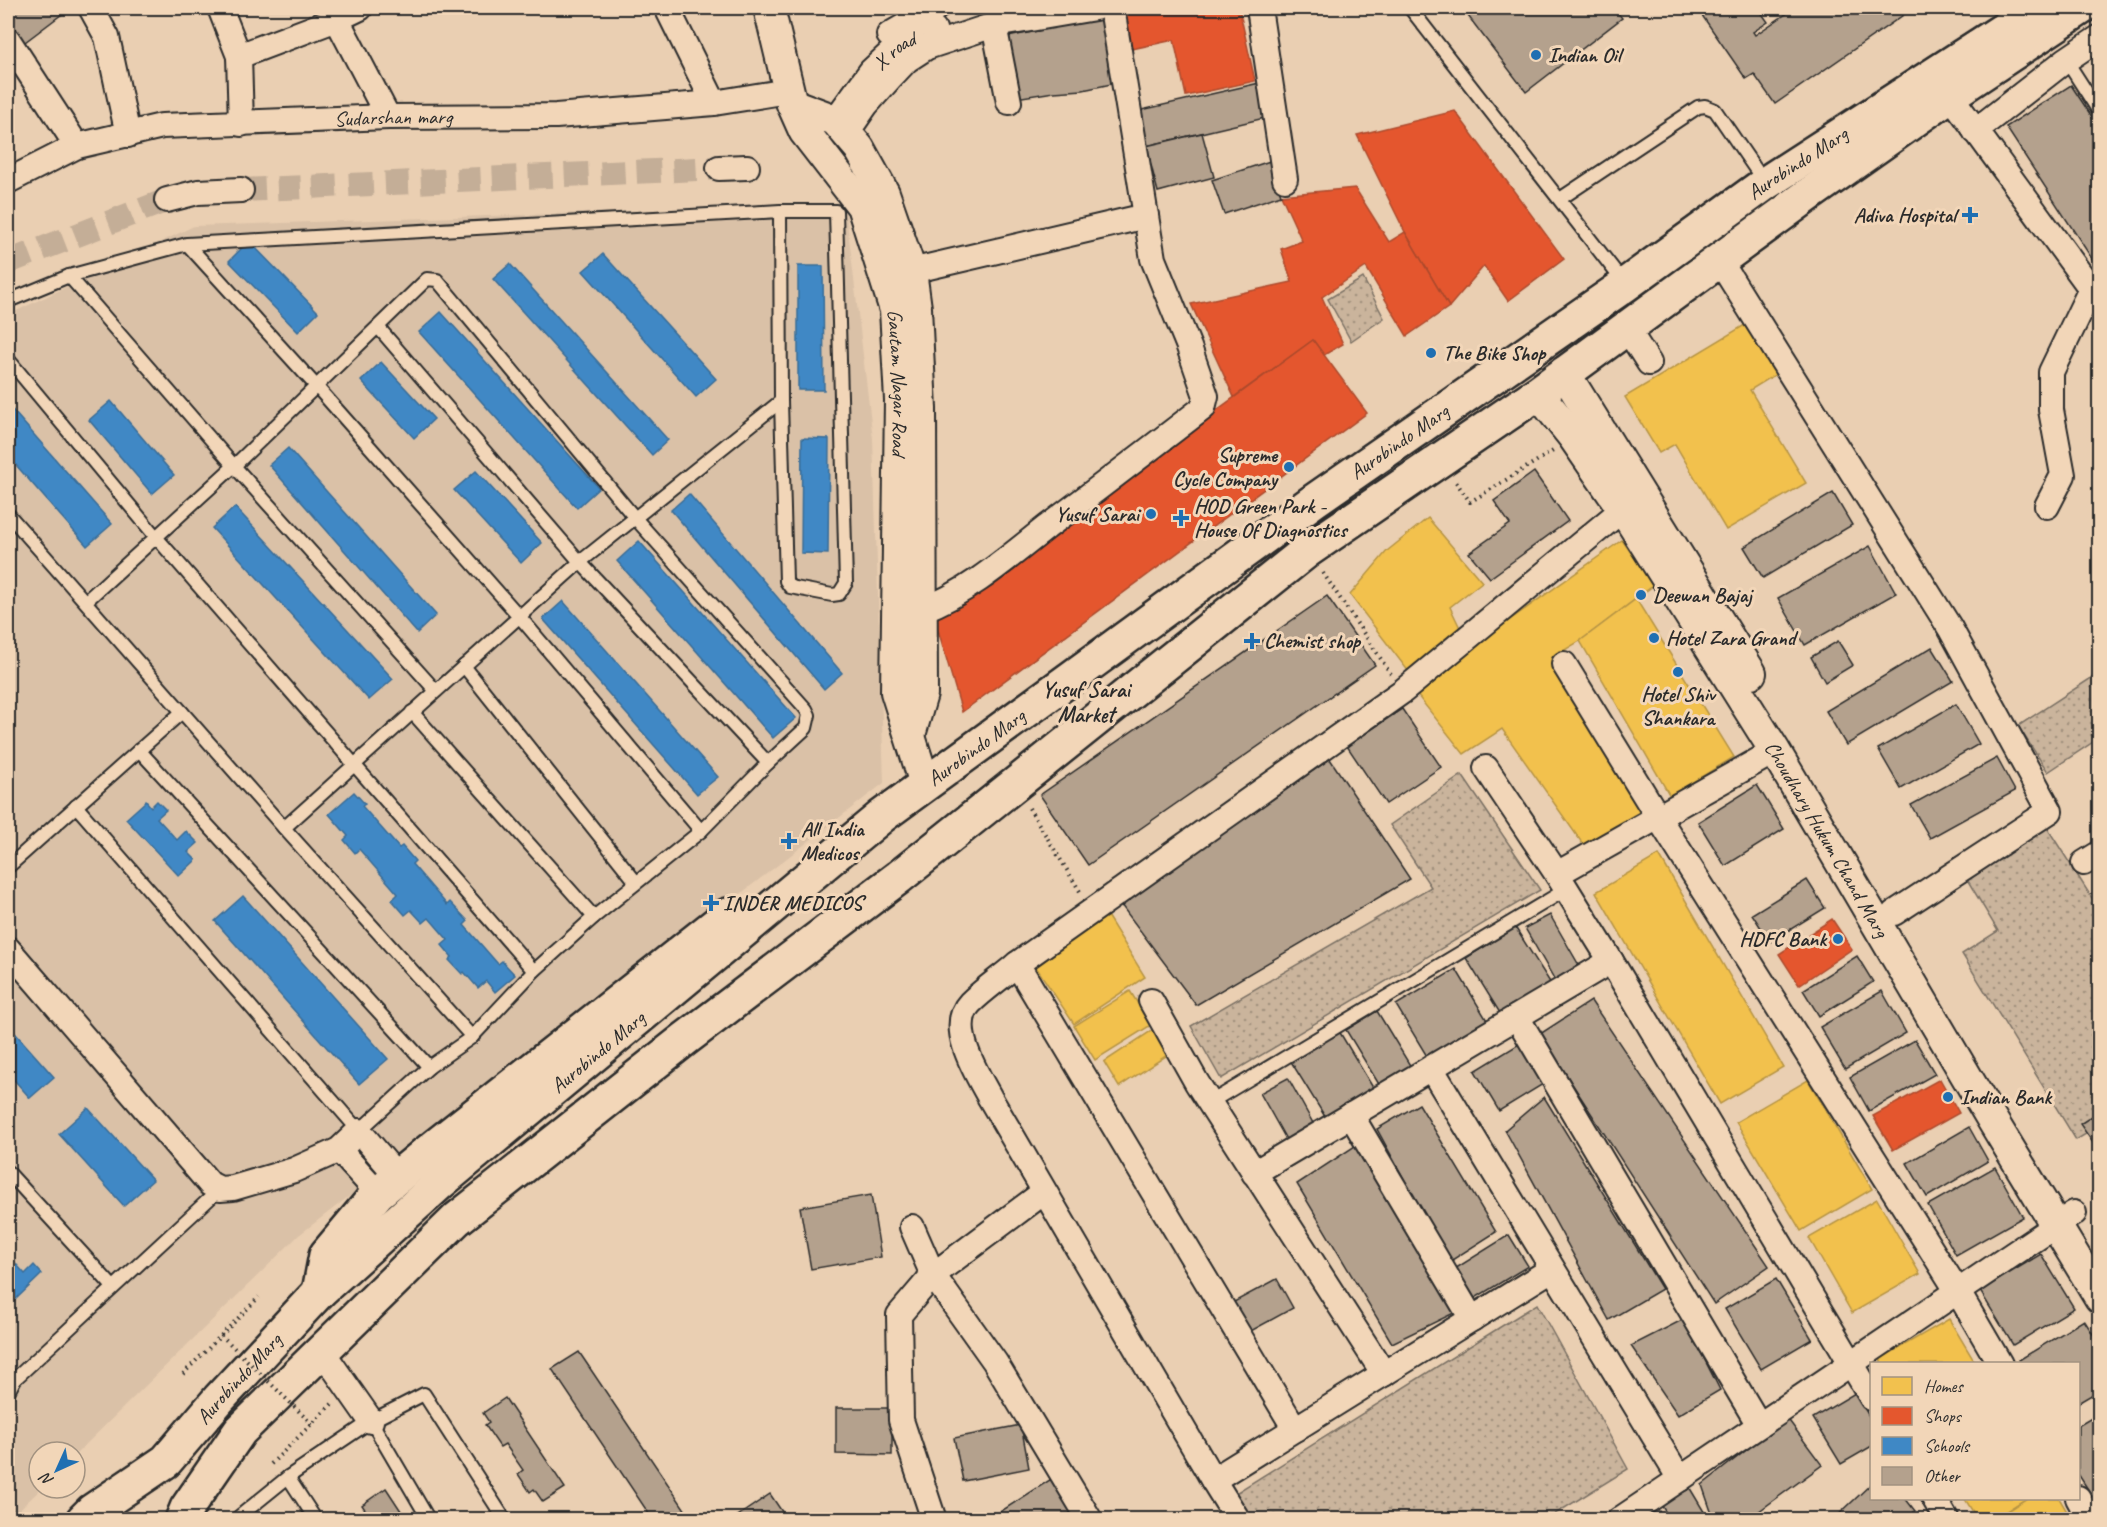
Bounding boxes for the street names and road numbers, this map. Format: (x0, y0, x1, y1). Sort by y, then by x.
street label: X road (867, 24, 923, 76)
street label: Sudarshan marg (334, 104, 454, 132)
street label: Aurobindo Marg (1742, 120, 1854, 205)
street label: Gautam Nagar Road (882, 309, 913, 460)
street label: Aurobindo Marg (1345, 397, 1455, 485)
street label: Aurobindo Marg (922, 702, 1032, 792)
street label: Choudhary Hukum Chand Marg (1759, 736, 1896, 943)
street label: Aurobindo Marg (545, 1004, 651, 1099)
street label: Aurobindo Marg (190, 1326, 288, 1430)

